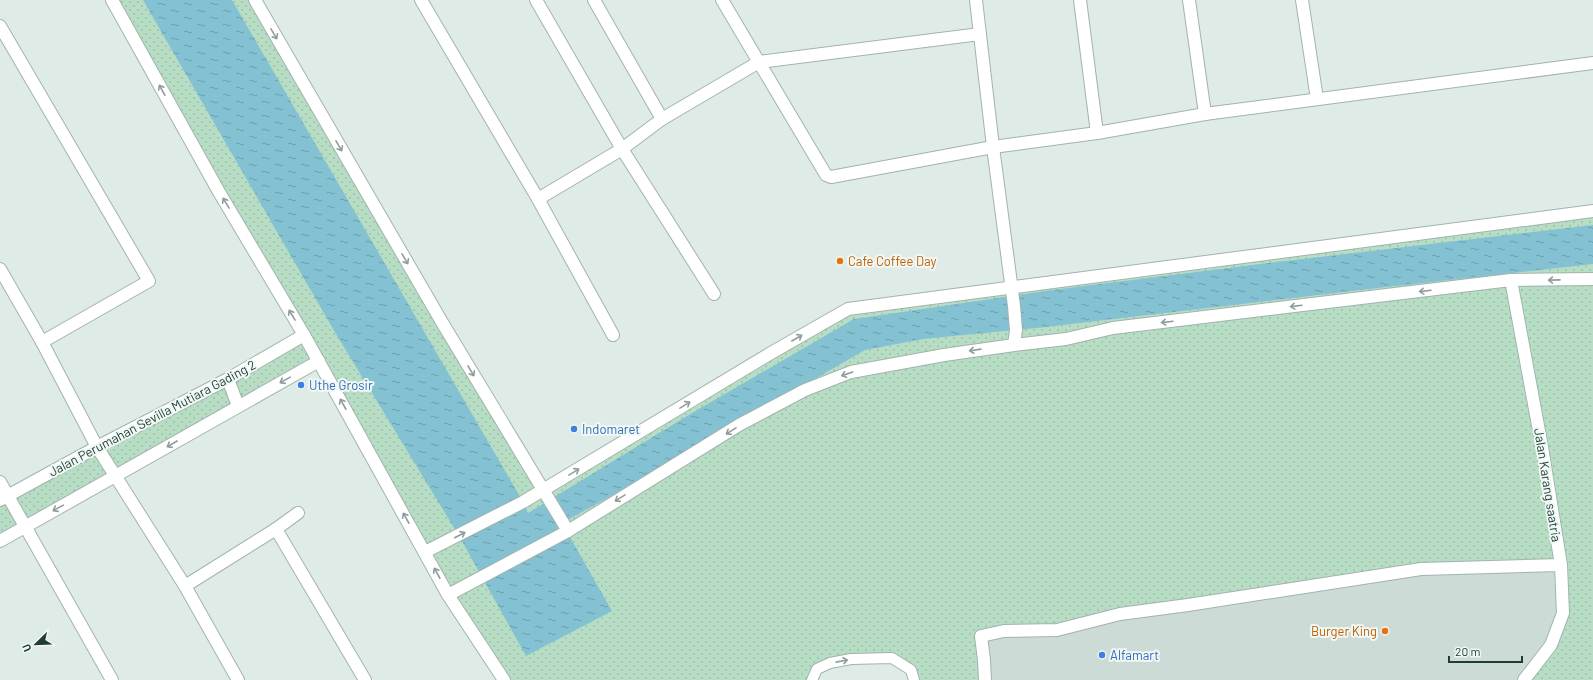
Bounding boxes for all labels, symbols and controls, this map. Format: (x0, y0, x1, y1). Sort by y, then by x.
one-way arrow (271, 28, 279, 40)
one-way arrow (158, 84, 166, 96)
one-way arrow (336, 140, 344, 152)
one-way arrow (222, 198, 230, 209)
one-way arrow (401, 253, 409, 265)
place label: Cafe Coffee Day (848, 253, 936, 269)
marker: Cafe Coffee Day (835, 256, 845, 266)
one-way arrow (1548, 276, 1561, 283)
one-way arrow (1419, 287, 1432, 294)
one-way arrow (1290, 302, 1303, 310)
one-way arrow (288, 309, 296, 321)
one-way arrow (1160, 318, 1173, 326)
one-way arrow (790, 334, 802, 342)
one-way arrow (969, 346, 982, 354)
street label: Jalan Perumahan Sevilla Mutiara Gading 2 (46, 356, 258, 480)
one-way arrow (467, 365, 475, 377)
one-way arrow (842, 370, 854, 378)
one-way arrow (279, 377, 291, 384)
place label: Uthe Grosir (309, 377, 373, 393)
marker: Uthe Grosir (296, 380, 306, 390)
one-way arrow (338, 399, 346, 411)
one-way arrow (679, 401, 690, 409)
place label: Indomaret (582, 421, 640, 437)
marker: Indomaret (569, 424, 579, 434)
one-way arrow (725, 427, 737, 435)
street label: Jalan Karang saatria (1531, 427, 1565, 543)
one-way arrow (166, 441, 178, 449)
one-way arrow (568, 468, 579, 476)
one-way arrow (614, 495, 626, 503)
one-way arrow (53, 505, 65, 513)
one-way arrow (402, 512, 409, 524)
one-way arrow (454, 531, 466, 538)
one-way arrow (432, 568, 440, 580)
place label: Burger King (1311, 623, 1377, 639)
north arrow (16, 624, 56, 664)
marker: Burger King (1380, 626, 1390, 636)
scale bar (1449, 638, 1522, 664)
text: U (19, 642, 34, 654)
text: 20 m (1455, 644, 1481, 658)
place label: Alfamart (1110, 647, 1159, 663)
marker: Alfamart (1097, 650, 1107, 660)
one-way arrow (835, 657, 848, 665)

